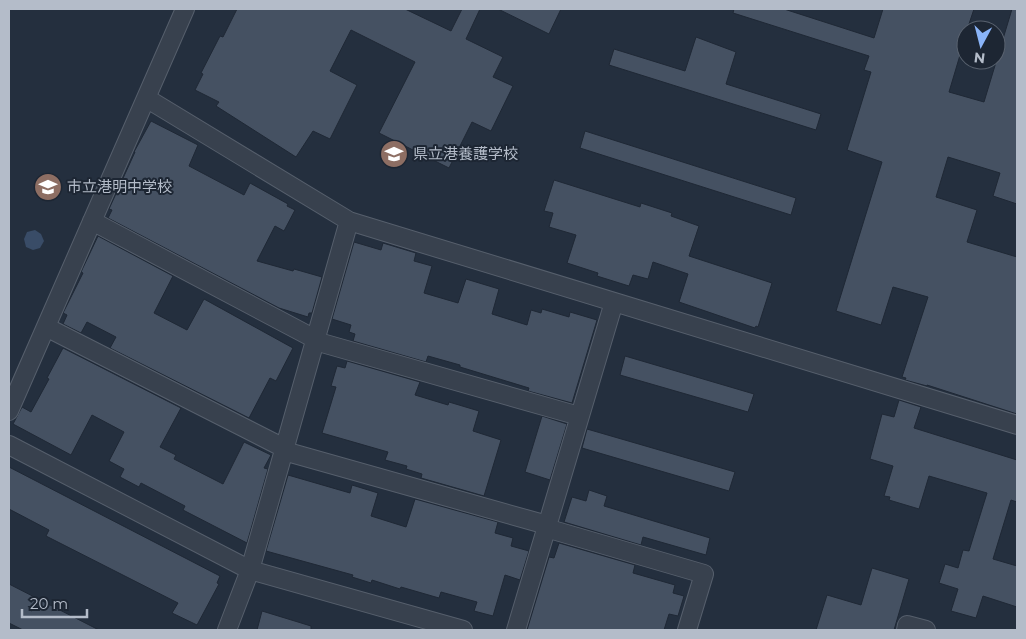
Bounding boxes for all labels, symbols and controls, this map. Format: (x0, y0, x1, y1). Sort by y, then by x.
north arrow (956, 20, 1006, 70)
text: N (973, 48, 986, 68)
school or university icon: 県立港養護学校 (379, 139, 409, 169)
place label: 県立港養護学校 (413, 144, 518, 163)
school or university icon: 市立港明中学校 (33, 172, 63, 202)
place label: 市立港明中学校 (67, 177, 172, 196)
scale bar (22, 586, 88, 618)
text: 20 m (30, 594, 68, 613)

